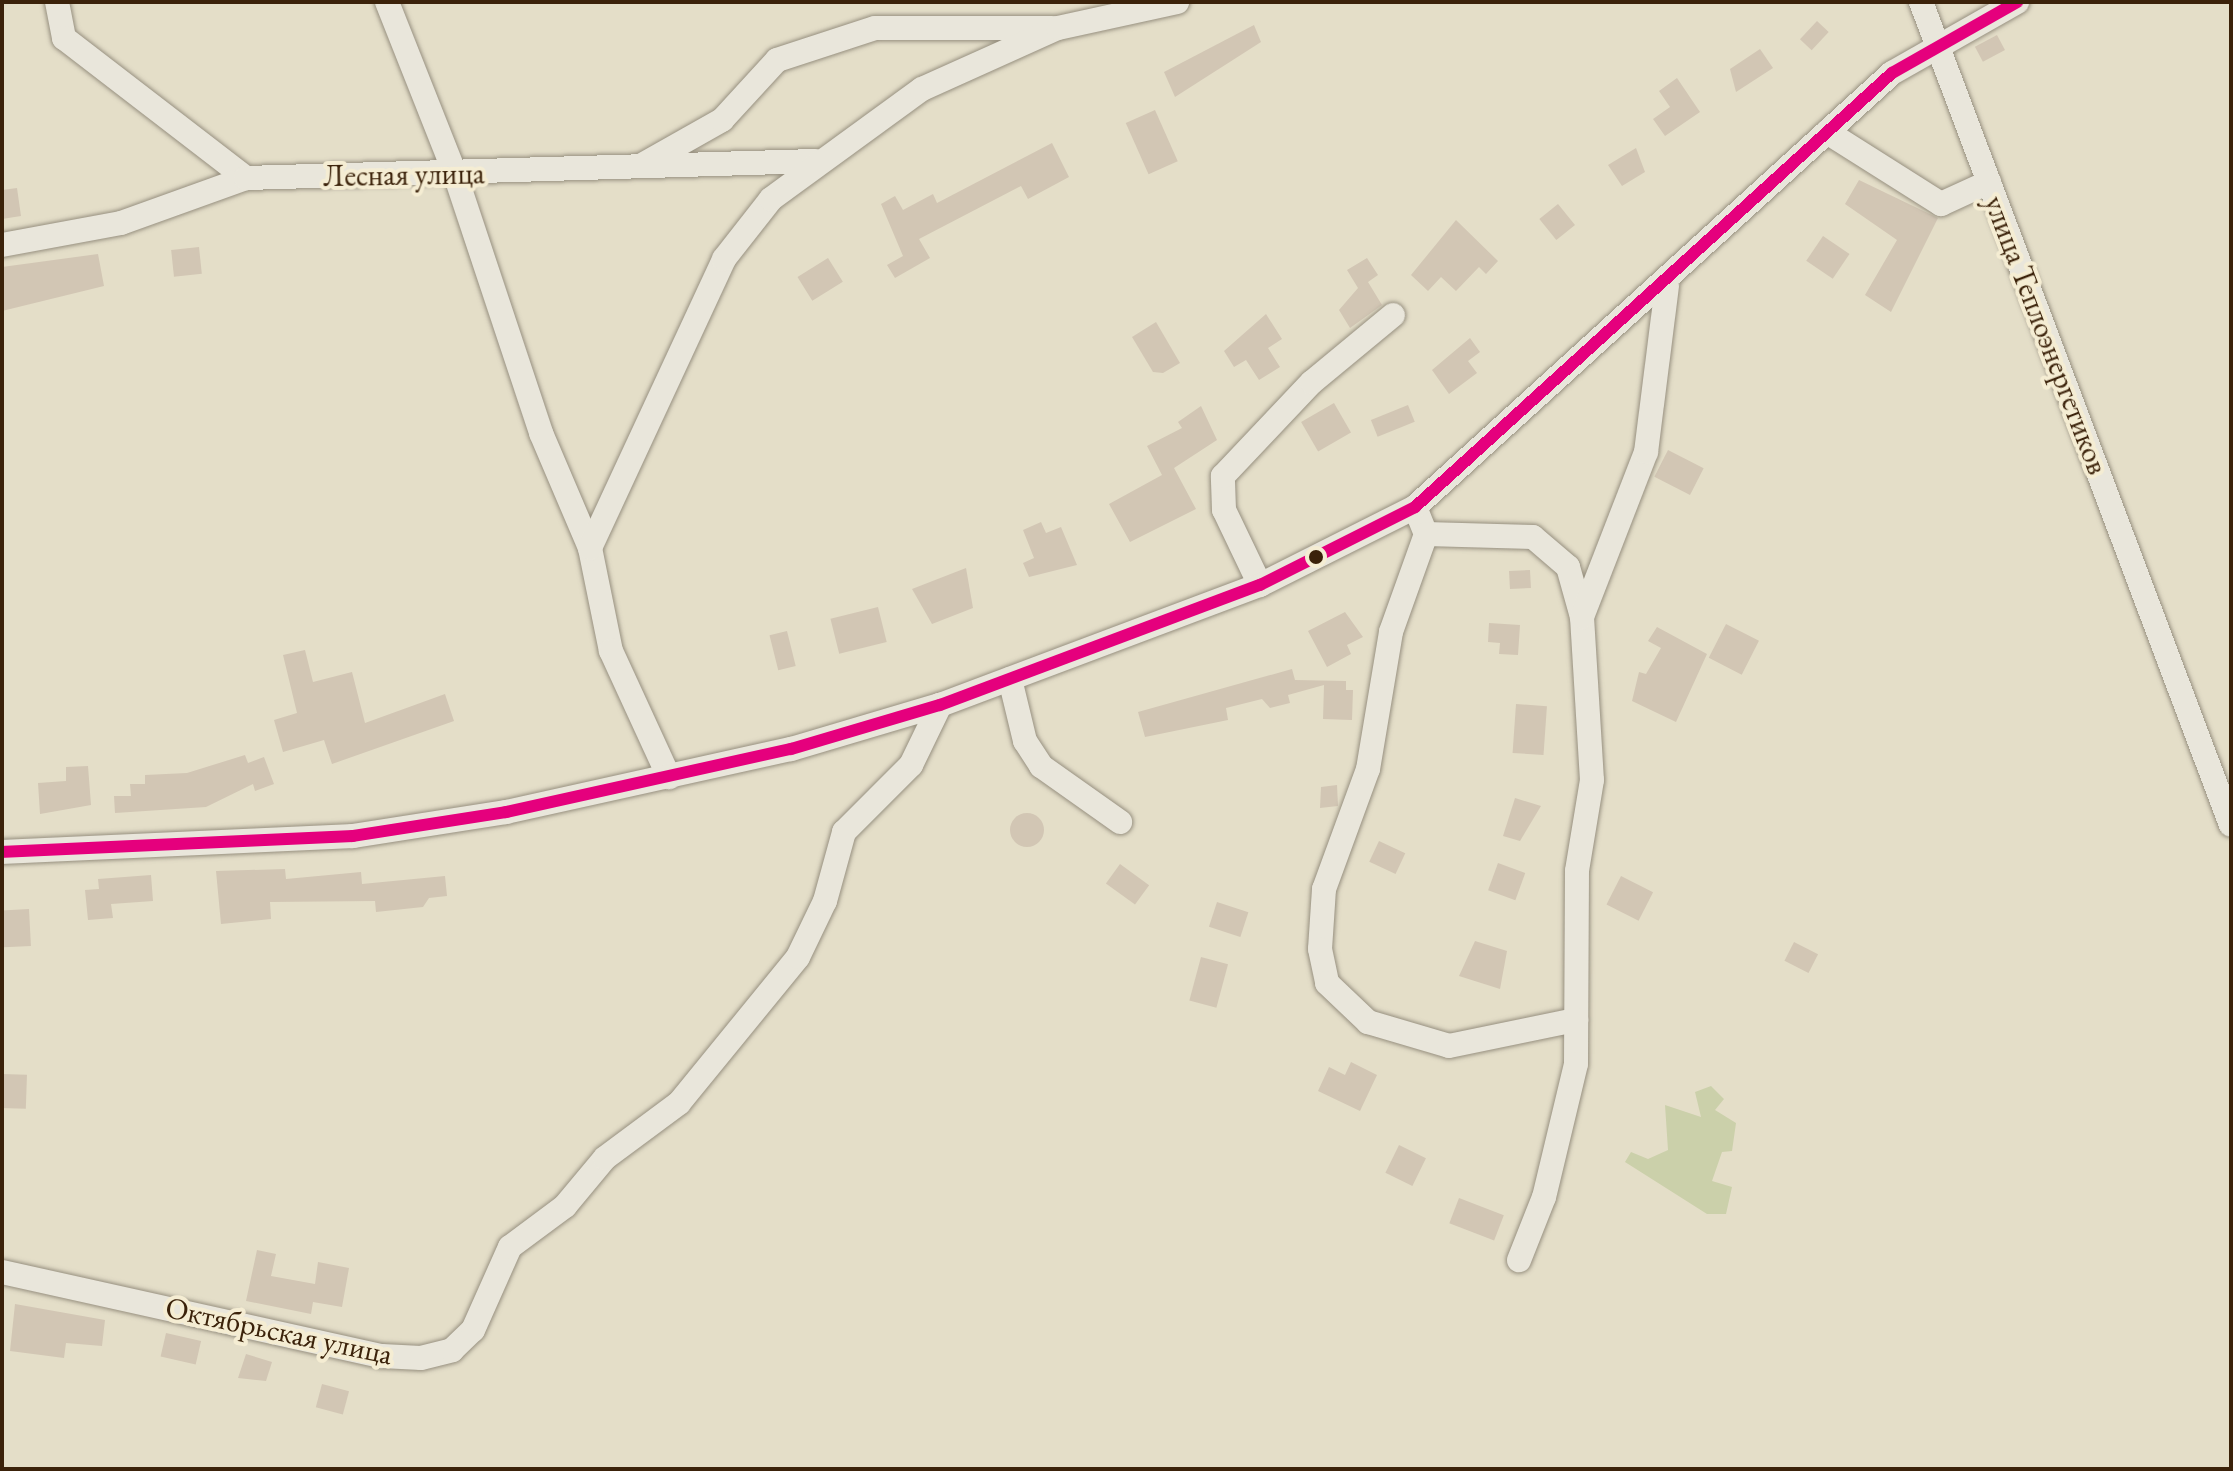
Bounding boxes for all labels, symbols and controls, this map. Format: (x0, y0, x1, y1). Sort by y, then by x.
street label: Лесная улица (323, 156, 485, 194)
street label: улица Теплоэнергетиков (1976, 191, 2116, 479)
unlabelled marker (1308, 549, 1324, 565)
street label: Октябрьская улица (162, 1289, 396, 1373)

